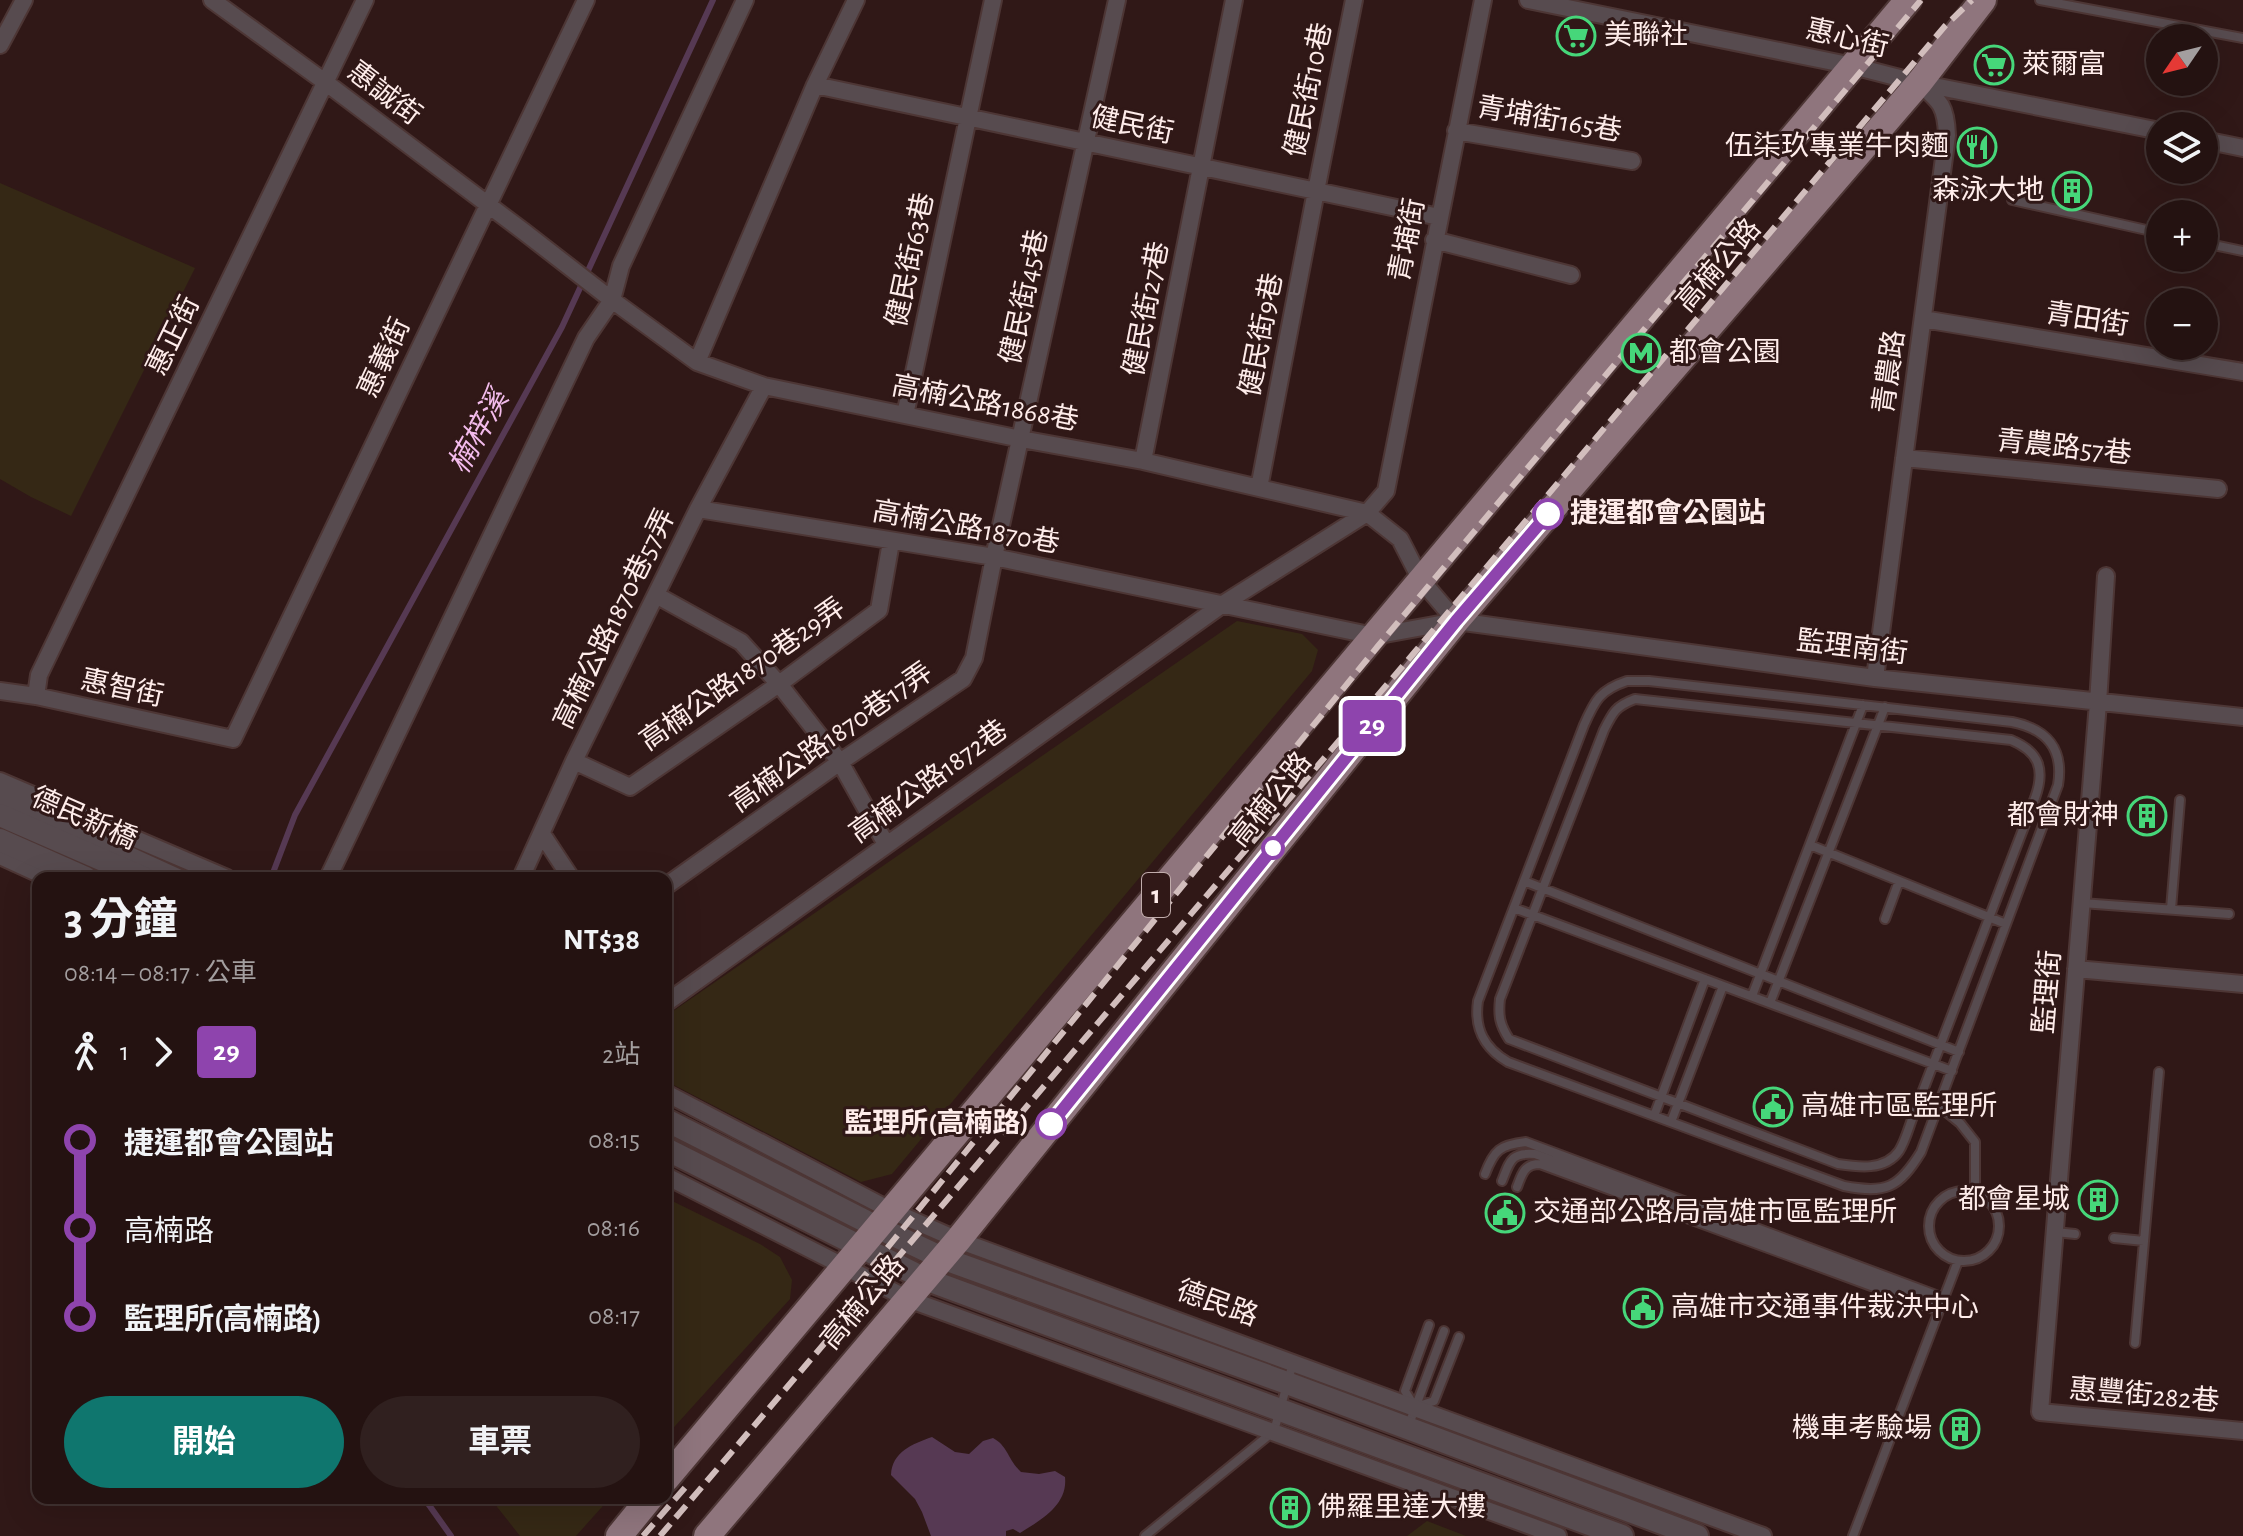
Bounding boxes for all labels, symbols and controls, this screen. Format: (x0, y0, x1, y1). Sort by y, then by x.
street label: 惠心街 (1803, 14, 1892, 62)
supermarket icon: 美聯社 (1555, 15, 1597, 57)
street label: 健民街10巷 (1279, 20, 1337, 160)
place label: 美聯社 (1604, 20, 1688, 50)
north arrow (2146, 24, 2218, 96)
map controls (2146, 24, 2218, 360)
supermarket icon: 萊爾富 (1973, 44, 2015, 86)
place label: 萊爾富 (2022, 49, 2106, 79)
street label: 惠誠街 (342, 56, 427, 130)
street label: 青埔街165巷 (1474, 92, 1624, 147)
street label: 健民街 (1088, 102, 1176, 148)
button: layers (2146, 112, 2218, 184)
restaurant icon: 伍柒玖專業牛肉麵 (1956, 126, 1998, 168)
place label: 伍柒玖專業牛肉麵 (1725, 131, 1949, 161)
building icon: 森泳大地 (2051, 170, 2093, 212)
place label: 森泳大地 (1932, 175, 2044, 205)
street label: 健民街63巷 (881, 190, 939, 330)
street label: 青埔街 (1384, 196, 1430, 284)
button: + (2146, 200, 2218, 272)
street label: 高楠公路 (1670, 213, 1766, 317)
street label: 健民街45巷 (995, 227, 1053, 367)
street label: 健民街27巷 (1118, 239, 1174, 379)
street label: 健民街9巷 (1234, 271, 1288, 399)
button: − (2146, 288, 2218, 360)
street label: 惠正街 (141, 291, 205, 380)
street label: 青田街 (2043, 298, 2131, 340)
street label: 惠義街 (353, 313, 415, 402)
street label: 青農路 (1868, 328, 1910, 416)
metro station icon: 都會公園 (1620, 332, 1662, 374)
place label: 都會公園 (1669, 337, 1781, 367)
street label: 高楠公路1868巷 (889, 370, 1081, 436)
water label: 楠梓溪 (442, 381, 516, 479)
street label: 青農路57巷 (1995, 425, 2133, 469)
street label: 高楠公路1870巷 (870, 496, 1062, 558)
place label: 捷運都會公園站 (1570, 497, 1766, 528)
marker: 捷運都會公園站 (1533, 499, 1563, 529)
street label: 高楠公路1870巷57弄 (548, 504, 680, 733)
street label: 高楠公路1870巷29弄 (634, 592, 851, 756)
street label: 監理南街 (1795, 625, 1910, 669)
street label: 高楠公路1870巷17弄 (725, 656, 938, 818)
street label: 惠智街 (78, 665, 166, 711)
line badge: 29 (1336, 700, 1408, 752)
text: 29 (1359, 712, 1385, 740)
street label: 高楠公路1872巷 (844, 714, 1013, 848)
street label: 高楠公路 (1223, 746, 1317, 852)
street label: 德民新橋 (27, 782, 142, 855)
building icon: 都會財神 (2126, 795, 2168, 837)
place label: 都會財神 (2007, 800, 2119, 830)
unlabelled marker (1262, 837, 1284, 859)
road number: 1 (1142, 873, 1170, 917)
text: 3 分鐘 (64, 899, 178, 943)
text: NT$38 (563, 925, 640, 955)
street label: 監理街 (2028, 949, 2066, 1035)
text: 08:14 – 08:17 · 公車 (64, 960, 257, 986)
icon: walk (64, 1030, 108, 1074)
icon: forward (141, 1030, 185, 1074)
text: 29 (213, 1038, 240, 1066)
text: 1 (120, 1039, 129, 1065)
text: 2站 (602, 1042, 640, 1068)
public building icon: 高雄市區監理所 (1752, 1086, 1794, 1128)
place label: 高雄市區監理所 (1801, 1091, 1997, 1121)
place label: 監理所(高楠路) (844, 1108, 1029, 1138)
marker: 監理所(高楠路) (1036, 1109, 1066, 1139)
text: 08:15 (588, 1127, 640, 1153)
text: 捷運都會公園站 (124, 1129, 334, 1159)
building icon: 都會星城 (2077, 1179, 2119, 1221)
place label: 都會星城 (1958, 1184, 2070, 1214)
public building icon: 交通部公路局高雄市區監理所 (1484, 1192, 1526, 1234)
place label: 交通部公路局高雄市區監理所 (1533, 1197, 1897, 1227)
text: 08:16 (587, 1215, 640, 1241)
text: 高楠路 (124, 1217, 214, 1247)
street label: 高楠公路 (815, 1250, 910, 1355)
street label: 德民路 (1173, 1275, 1262, 1332)
public building icon: 高雄市交通事件裁決中心 (1622, 1287, 1664, 1329)
place label: 高雄市交通事件裁決中心 (1671, 1292, 1979, 1322)
text: 08:17 (588, 1303, 640, 1329)
text: 監理所(高楠路) (124, 1305, 322, 1335)
street label: 惠豐街282巷 (2068, 1373, 2220, 1417)
button: 開始 (64, 1396, 344, 1488)
button: 車票 (360, 1396, 640, 1488)
building icon: 機車考驗場 (1939, 1408, 1981, 1450)
place label: 機車考驗場 (1792, 1413, 1932, 1443)
building icon: 佛羅里達大樓 (1269, 1487, 1311, 1529)
place label: 佛羅里達大樓 (1318, 1492, 1486, 1522)

